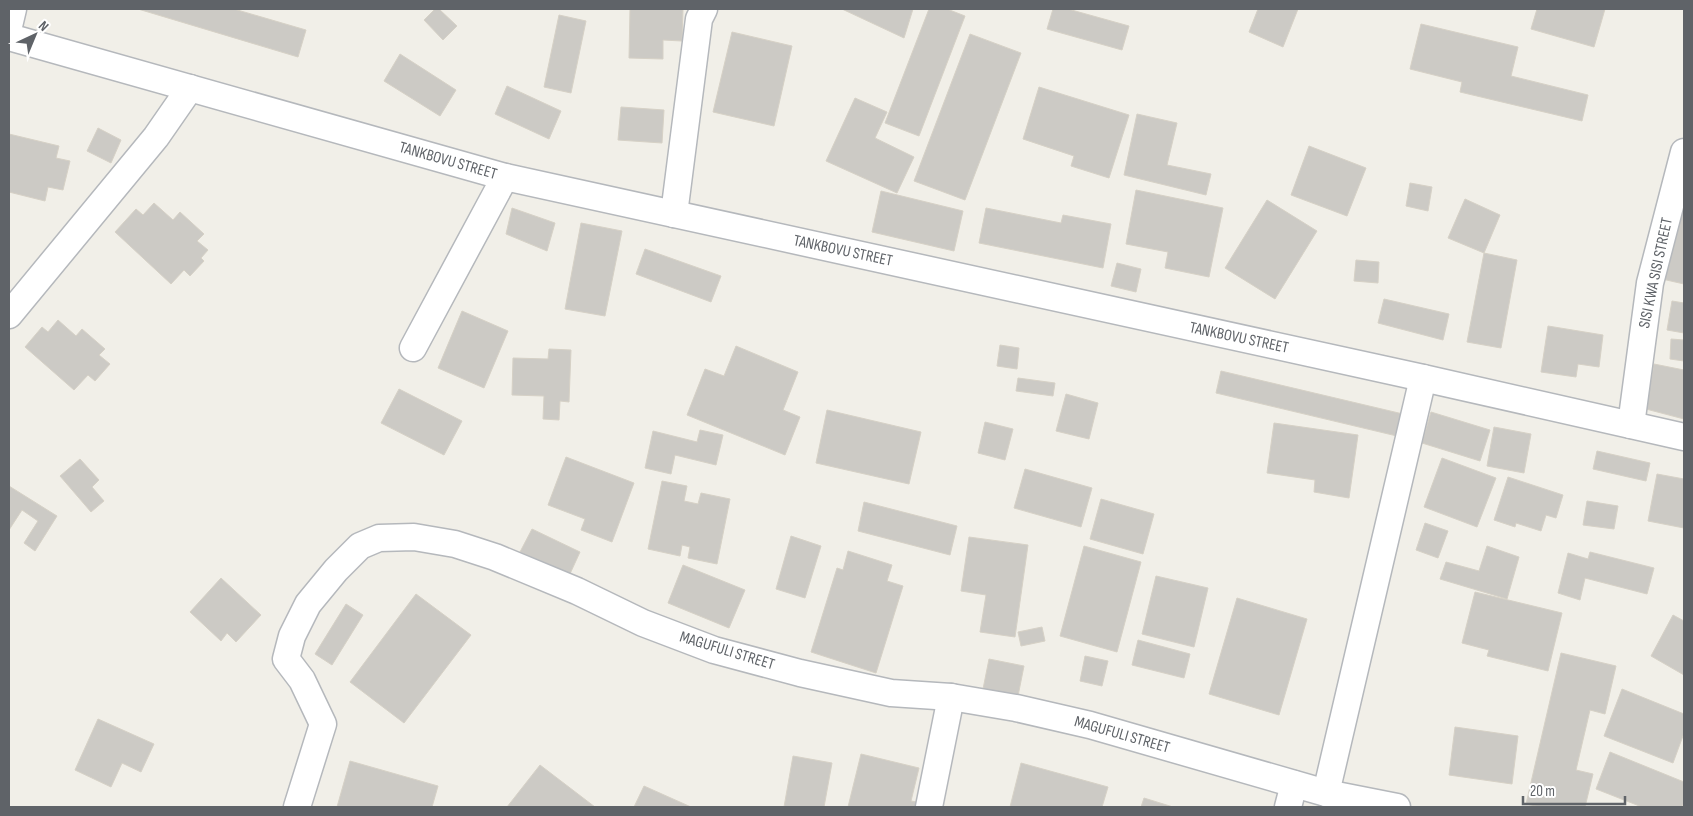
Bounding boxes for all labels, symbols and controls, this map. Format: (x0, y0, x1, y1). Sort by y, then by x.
north arrow (10, 10, 60, 60)
text: N (35, 17, 52, 35)
street label: TANKBOVU STREET (397, 138, 500, 184)
street label: SISI KWA SISI STREET (1635, 215, 1677, 330)
street label: TANKBOVU STREET (792, 231, 895, 271)
street label: TANKBOVU STREET (1188, 318, 1291, 358)
street label: MAGUFULI STREET (677, 628, 777, 675)
street label: MAGUFULI STREET (1072, 712, 1172, 758)
scale bar (1523, 774, 1626, 806)
text: 20 m (1530, 782, 1555, 801)

